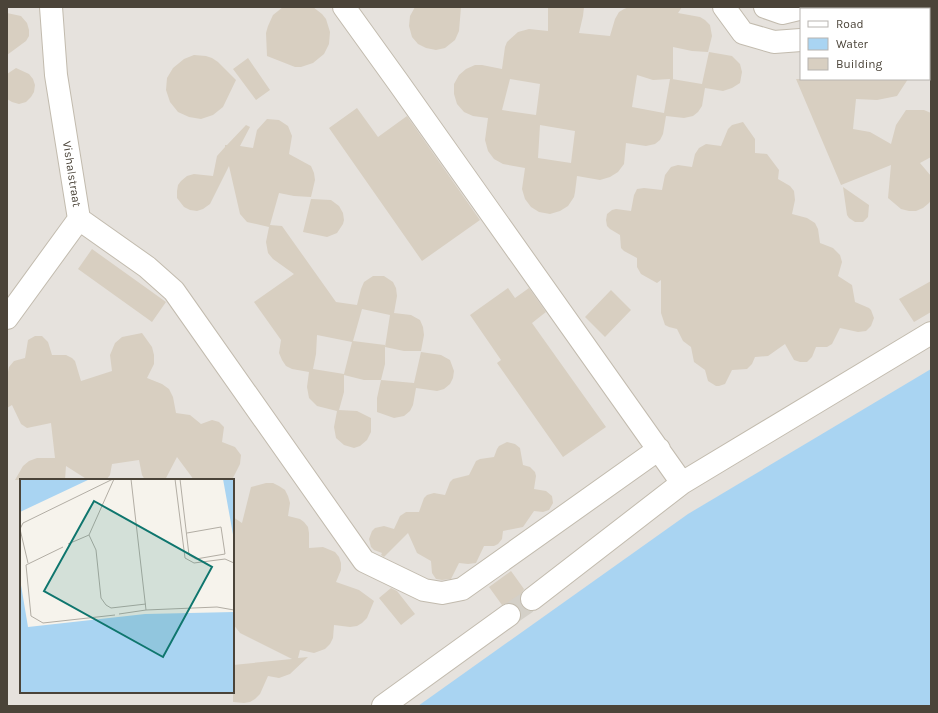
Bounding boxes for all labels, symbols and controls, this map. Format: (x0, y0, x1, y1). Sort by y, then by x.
legend (800, 8, 930, 80)
text: Road (836, 17, 864, 31)
text: Water (836, 37, 869, 51)
text: Building (836, 57, 883, 71)
street label: Vishalstraat (60, 140, 84, 209)
inset map (20, 479, 234, 693)

